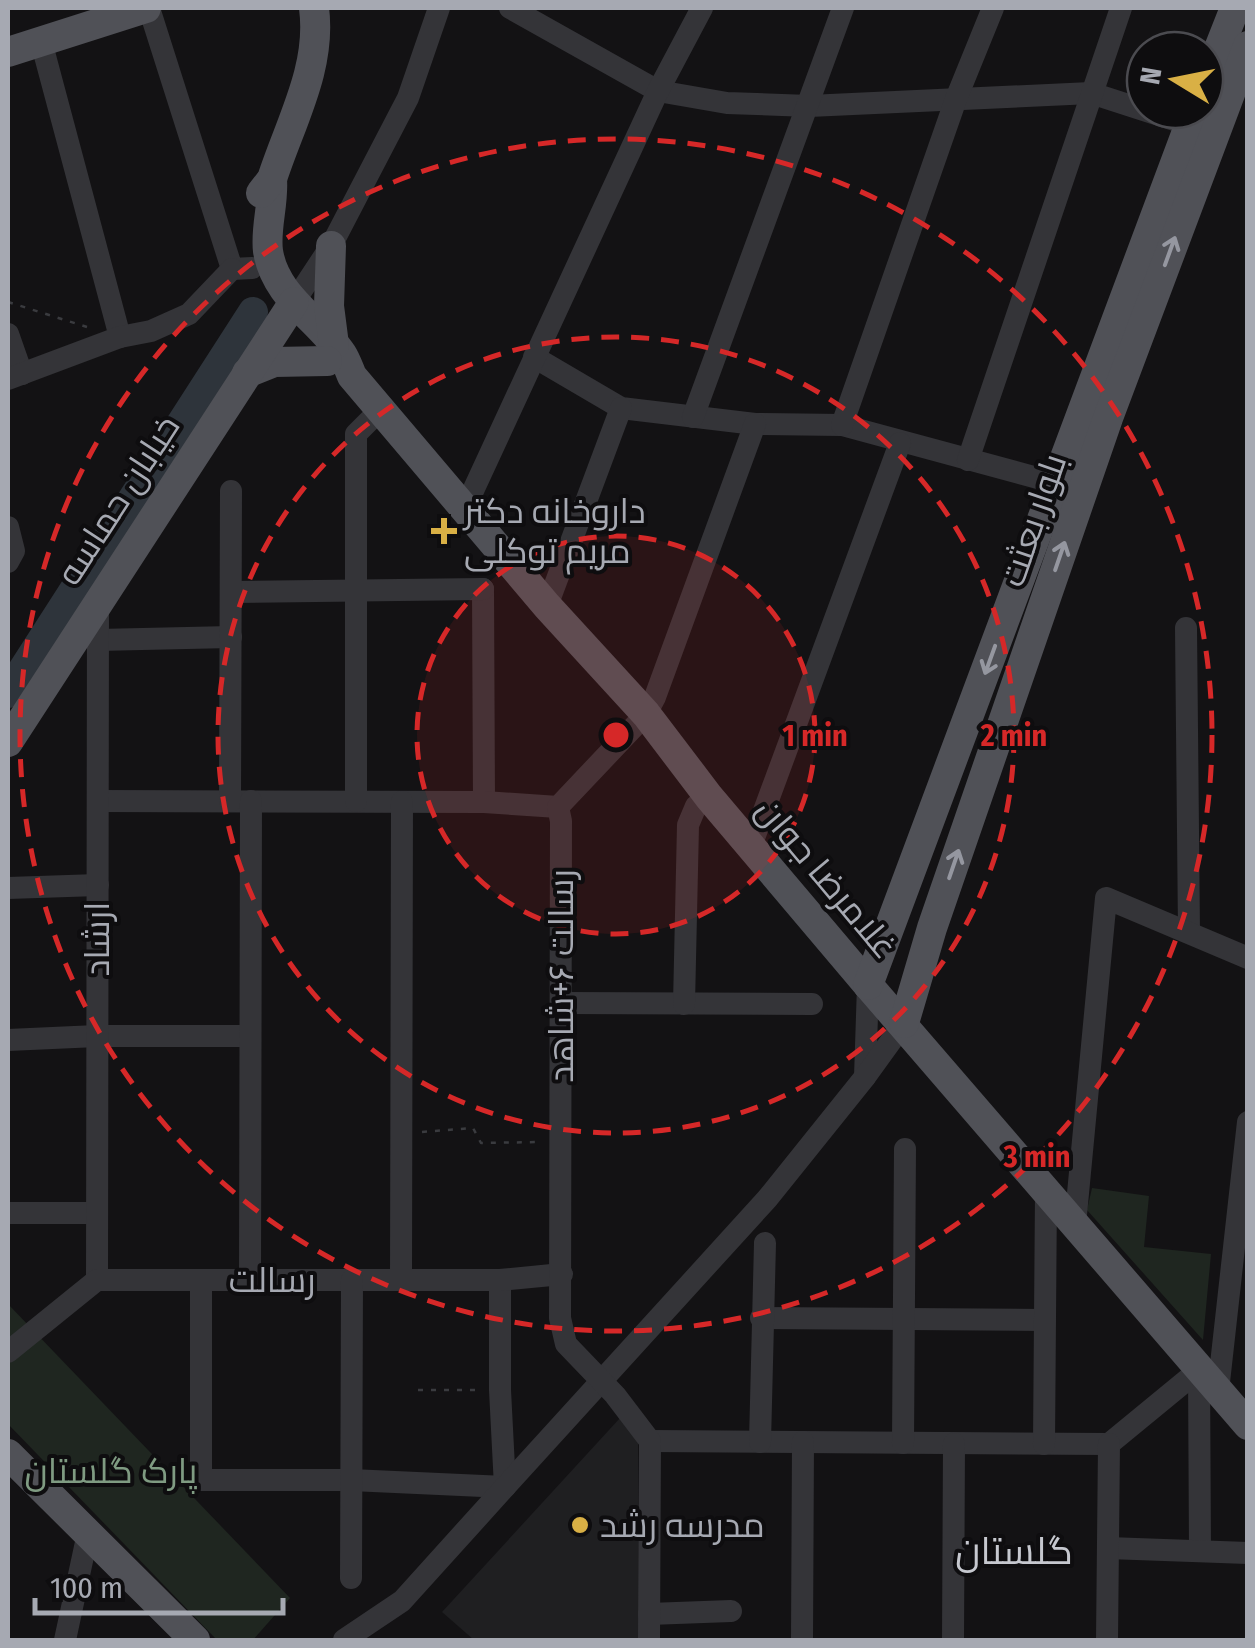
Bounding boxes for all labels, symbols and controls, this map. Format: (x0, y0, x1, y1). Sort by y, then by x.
north arrow (1125, 30, 1225, 130)
text: N (1133, 65, 1169, 87)
one-way arrow (1163, 236, 1181, 266)
street label: خیابان حماسه (48, 407, 188, 593)
street label: بلوار بعثت (991, 448, 1075, 592)
place label: داروخانه دکتر مریم توکلی (462, 490, 646, 575)
marker: داروخانه دکتر مریم توکلی (433, 520, 455, 542)
one-way arrow (1053, 541, 1071, 573)
one-way arrow (980, 644, 998, 675)
centre of rings (598, 717, 634, 753)
text: 1 min (782, 718, 848, 754)
text: 2 min (980, 718, 1047, 754)
street label: غلامرضا جوان (748, 789, 906, 967)
one-way arrow (947, 848, 965, 880)
street label: رسالت ۶+شاهد (540, 869, 582, 1083)
street label: ارشاد (76, 902, 118, 976)
text: 3 min (1003, 1139, 1070, 1175)
street label: رسالت (229, 1259, 315, 1301)
park label: پارک گلستان (25, 1450, 197, 1494)
place label: مدرسه رشد (600, 1504, 765, 1546)
marker: مدرسه رشد (569, 1514, 591, 1536)
district label: گلستان (955, 1528, 1073, 1574)
scale bar (35, 1553, 282, 1615)
text: 100 m (50, 1570, 123, 1606)

